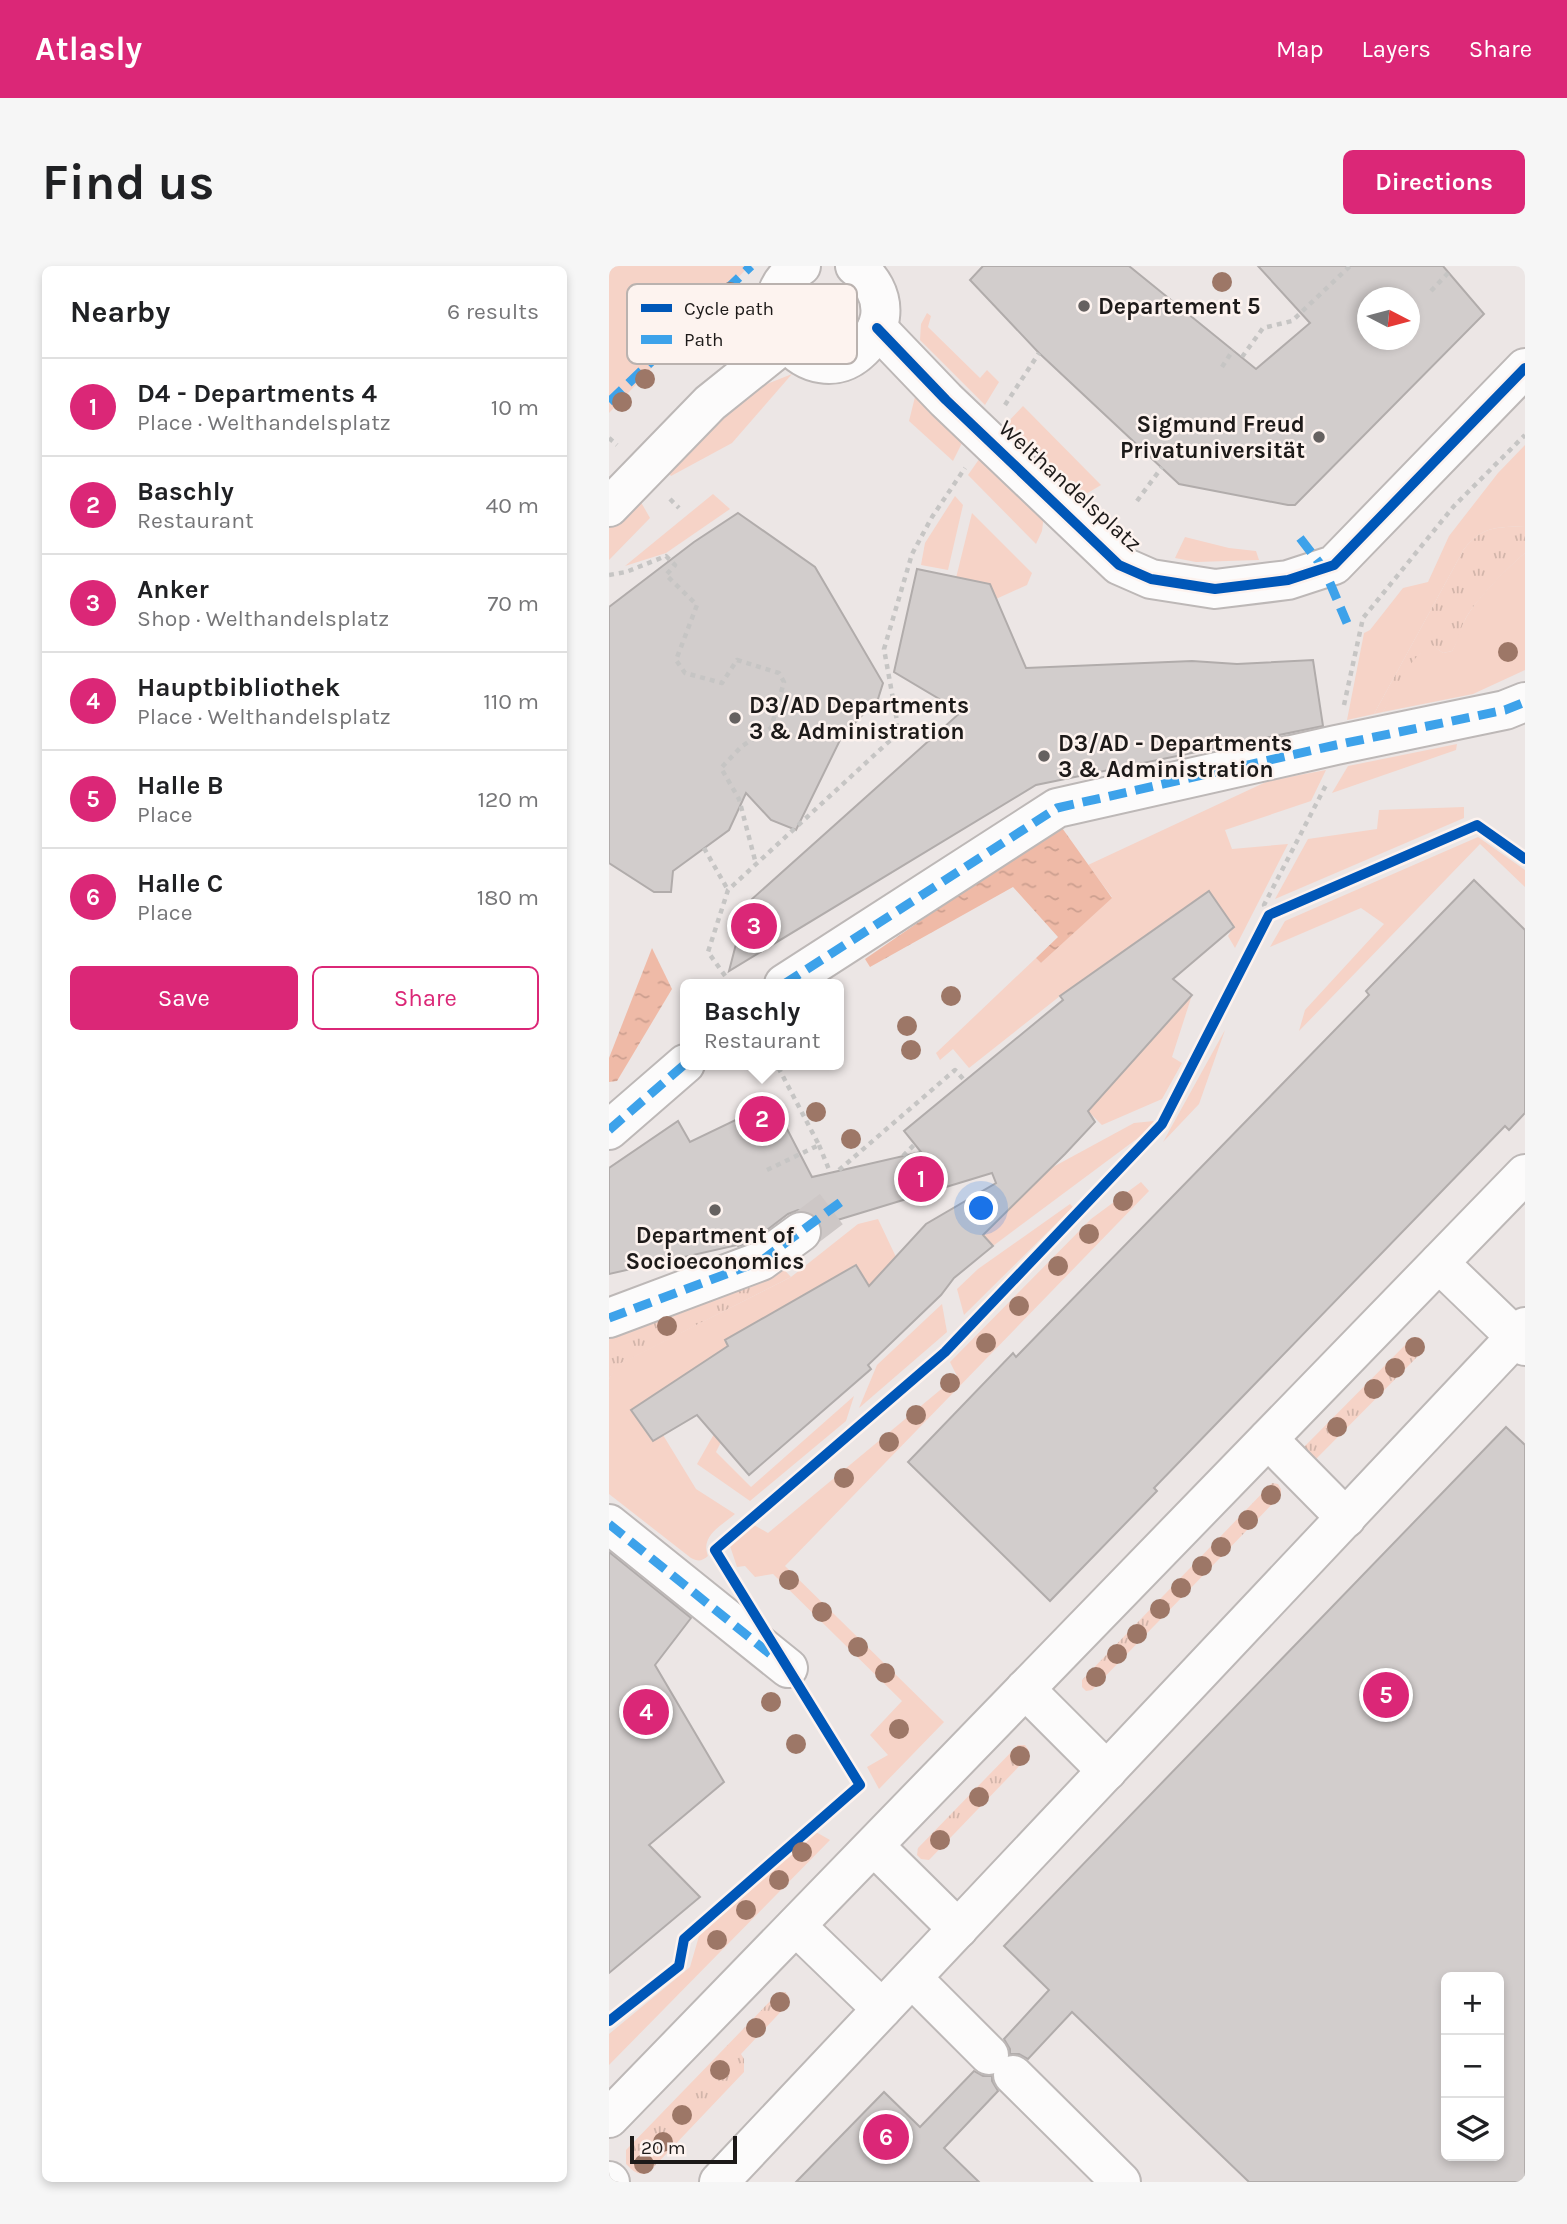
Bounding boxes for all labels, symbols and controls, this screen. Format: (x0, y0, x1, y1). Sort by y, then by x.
text: Atlasly (35, 30, 142, 68)
text: Map (1276, 35, 1324, 63)
text: Layers (1362, 35, 1431, 63)
text: Share (1469, 35, 1532, 63)
button: Directions (1343, 150, 1525, 214)
text: Find us (42, 154, 214, 211)
legend (627, 284, 857, 364)
north arrow (1357, 287, 1420, 350)
place label: Departement 5 (1098, 293, 1260, 320)
text: Nearby (70, 294, 170, 330)
text: 6 results (447, 298, 539, 325)
text: Cycle path (684, 298, 774, 320)
marker: Departement 5 (1076, 298, 1092, 314)
text: Path (684, 329, 724, 351)
text: D4 - Departments 4 (137, 378, 377, 409)
text: 1 (89, 394, 97, 421)
text: 10 m (491, 394, 539, 421)
text: Place · Welthandelsplatz (137, 409, 391, 436)
place label: Sigmund Freud Privatuniversität (1120, 411, 1305, 464)
street label: Welthandelsplatz (993, 415, 1147, 557)
marker: Sigmund Freud Privatuniversität (1311, 429, 1327, 445)
text: Baschly (137, 476, 234, 507)
text: 2 (86, 492, 100, 519)
text: 40 m (486, 492, 539, 519)
text: Restaurant (137, 507, 254, 534)
text: Anker (137, 574, 209, 605)
text: 3 (86, 590, 100, 617)
text: 70 m (488, 590, 539, 617)
text: Shop · Welthandelsplatz (137, 605, 389, 632)
text: Hauptbibliothek (137, 672, 340, 703)
text: 4 (86, 688, 100, 715)
text: 110 m (483, 688, 539, 715)
place label: D3/AD Departments 3 & Administration (749, 692, 969, 745)
text: Place · Welthandelsplatz (137, 703, 391, 730)
marker: D3/AD Departments 3 & Administration (727, 710, 743, 726)
place label: D3/AD - Departments 3 & Administration (1058, 730, 1292, 783)
marker: D3/AD - Departments 3 & Administration (1036, 748, 1052, 764)
text: Halle B (137, 770, 224, 801)
text: 5 (86, 786, 100, 813)
text: 120 m (477, 786, 539, 813)
text: Place (137, 801, 193, 828)
text: Halle C (137, 868, 223, 899)
text: 6 (86, 884, 100, 911)
text: 180 m (477, 884, 539, 911)
text: Place (137, 899, 193, 926)
pin: 3 (731, 900, 777, 952)
button: Save (70, 966, 298, 1030)
button: Share (312, 966, 539, 1030)
popup (680, 979, 844, 1070)
text: Baschly (704, 996, 800, 1027)
text: Restaurant (704, 1027, 820, 1054)
pin: 2 (739, 1093, 785, 1145)
pin: 1 (898, 1153, 944, 1205)
your location (964, 1191, 998, 1225)
marker: Department of Socioeconomics (707, 1202, 723, 1218)
place label: Department of Socioeconomics (626, 1222, 804, 1275)
pin: 5 (1363, 1669, 1409, 1721)
pin: 4 (623, 1686, 669, 1738)
map controls (1441, 1972, 1504, 2161)
button: + (1441, 1972, 1504, 2035)
button: − (1441, 2035, 1504, 2098)
button: layers (1441, 2098, 1504, 2161)
pin: 6 (863, 2111, 909, 2163)
scale bar (630, 2133, 737, 2165)
text: 20 m (641, 2137, 686, 2159)

